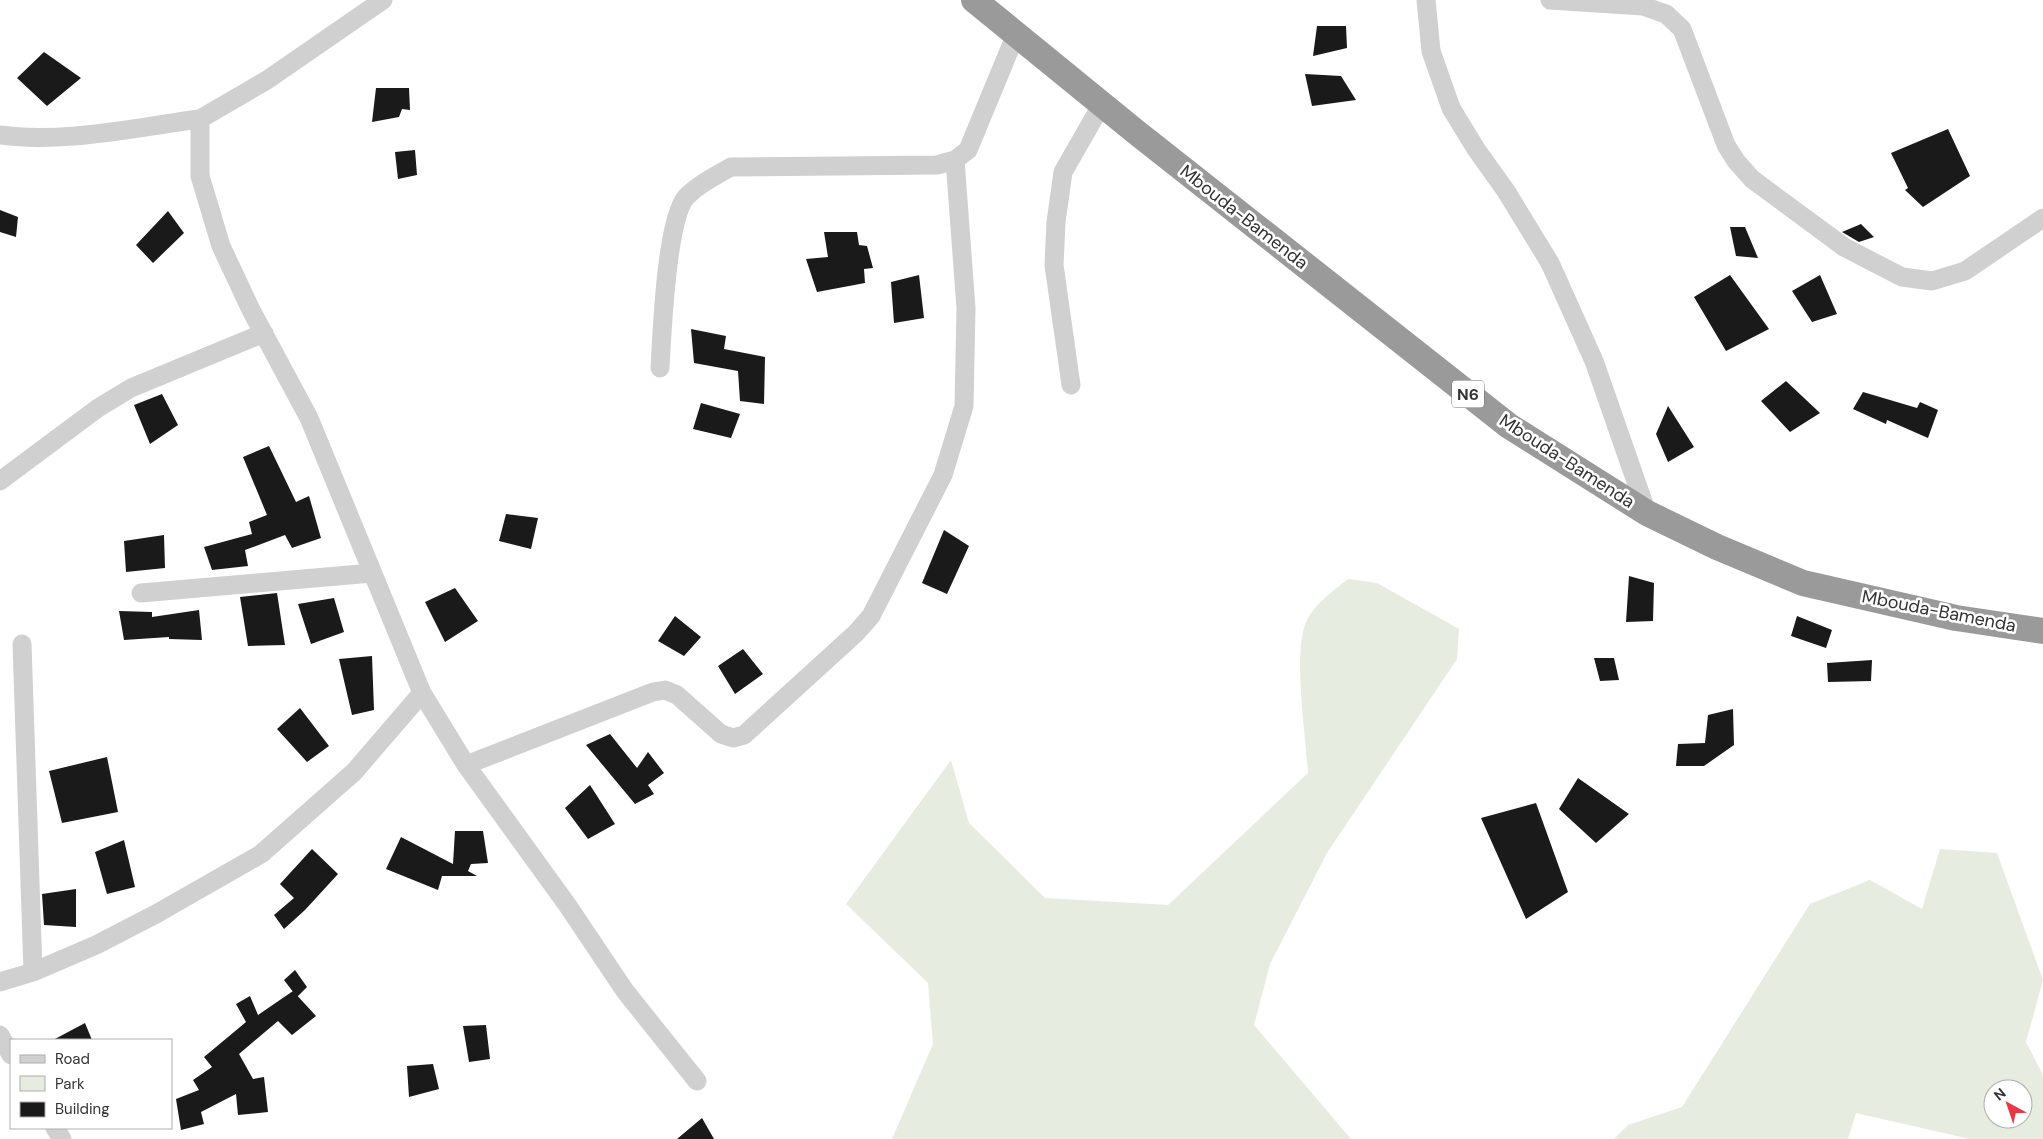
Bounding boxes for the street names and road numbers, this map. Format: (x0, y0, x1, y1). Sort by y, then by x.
street label: Mbouda-Bamenda (1175, 159, 1313, 275)
road number: N6 (1452, 380, 1484, 408)
street label: Mbouda-Bamenda (1495, 408, 1639, 514)
street label: Mbouda-Bamenda (1860, 584, 2018, 638)

